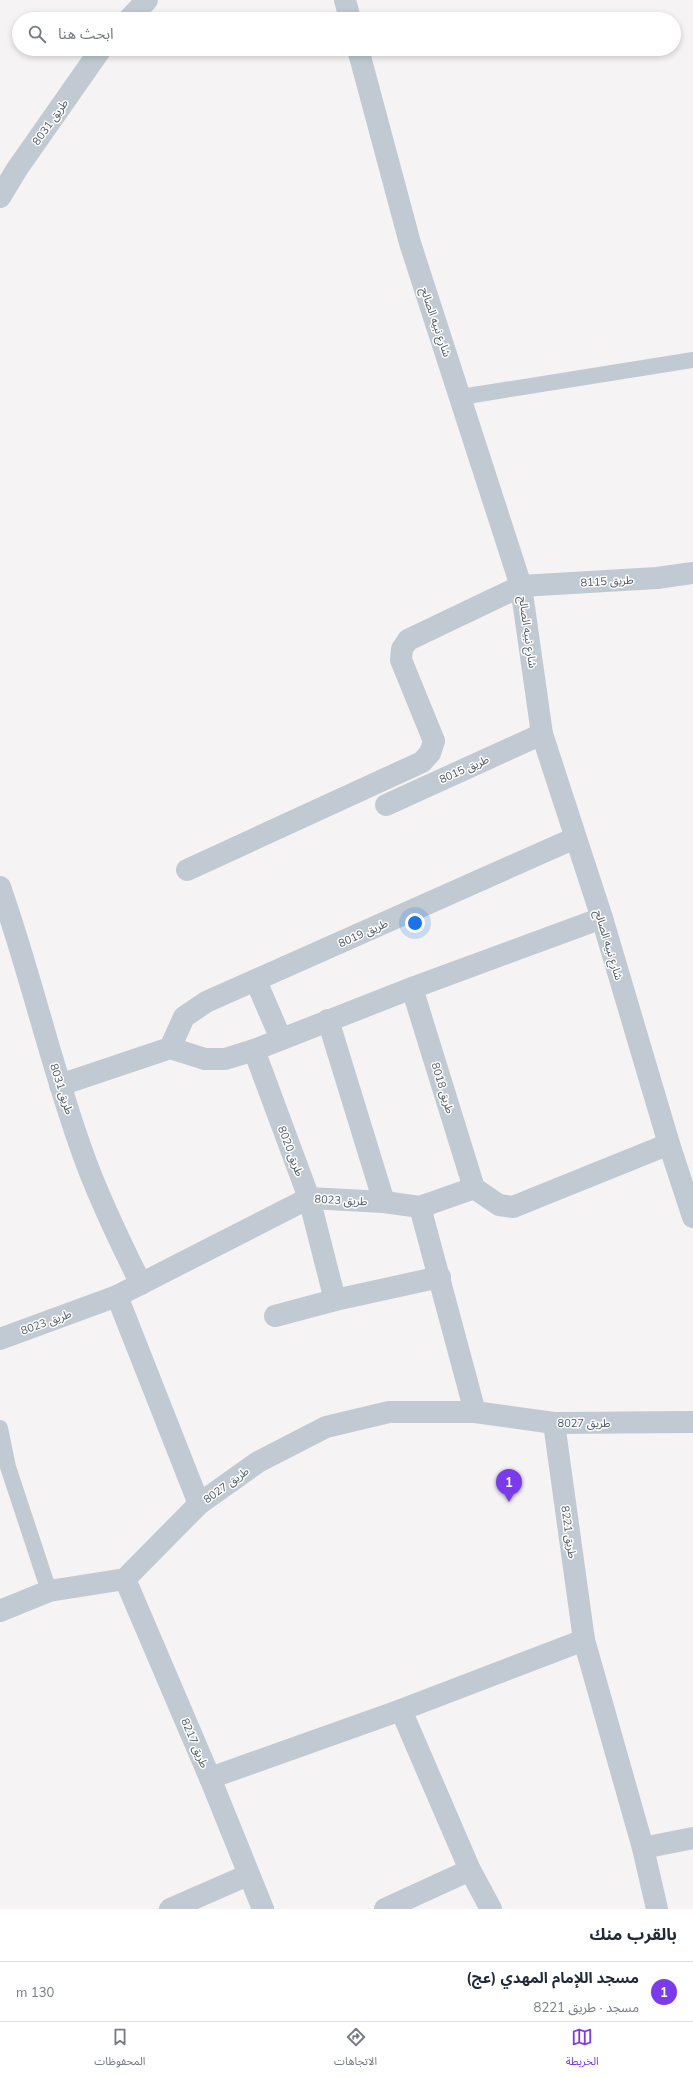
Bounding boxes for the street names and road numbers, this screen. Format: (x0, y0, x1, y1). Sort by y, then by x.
street label: طريق 8031 (29, 96, 71, 148)
street label: شارع نبيه الصالح (417, 285, 455, 359)
street label: طريق 8115 (580, 573, 634, 589)
street label: شارع نبيه الصالح (515, 595, 540, 669)
street label: طريق 8015 (437, 752, 491, 786)
street label: شارع نبيه الصالح (591, 908, 626, 982)
street label: طريق 8019 (336, 916, 390, 950)
street label: طريق 8018 (429, 1061, 457, 1115)
street label: طريق 8031 (47, 1062, 77, 1116)
street label: طريق 8020 (275, 1124, 307, 1178)
street label: طريق 8023 (314, 1192, 368, 1208)
street label: طريق 8023 (19, 1306, 73, 1338)
street label: طريق 8027 (558, 1416, 610, 1430)
street label: طريق 8027 (200, 1464, 252, 1506)
street label: طريق 8221 (558, 1505, 580, 1559)
street label: طريق 8217 (178, 1716, 212, 1770)

